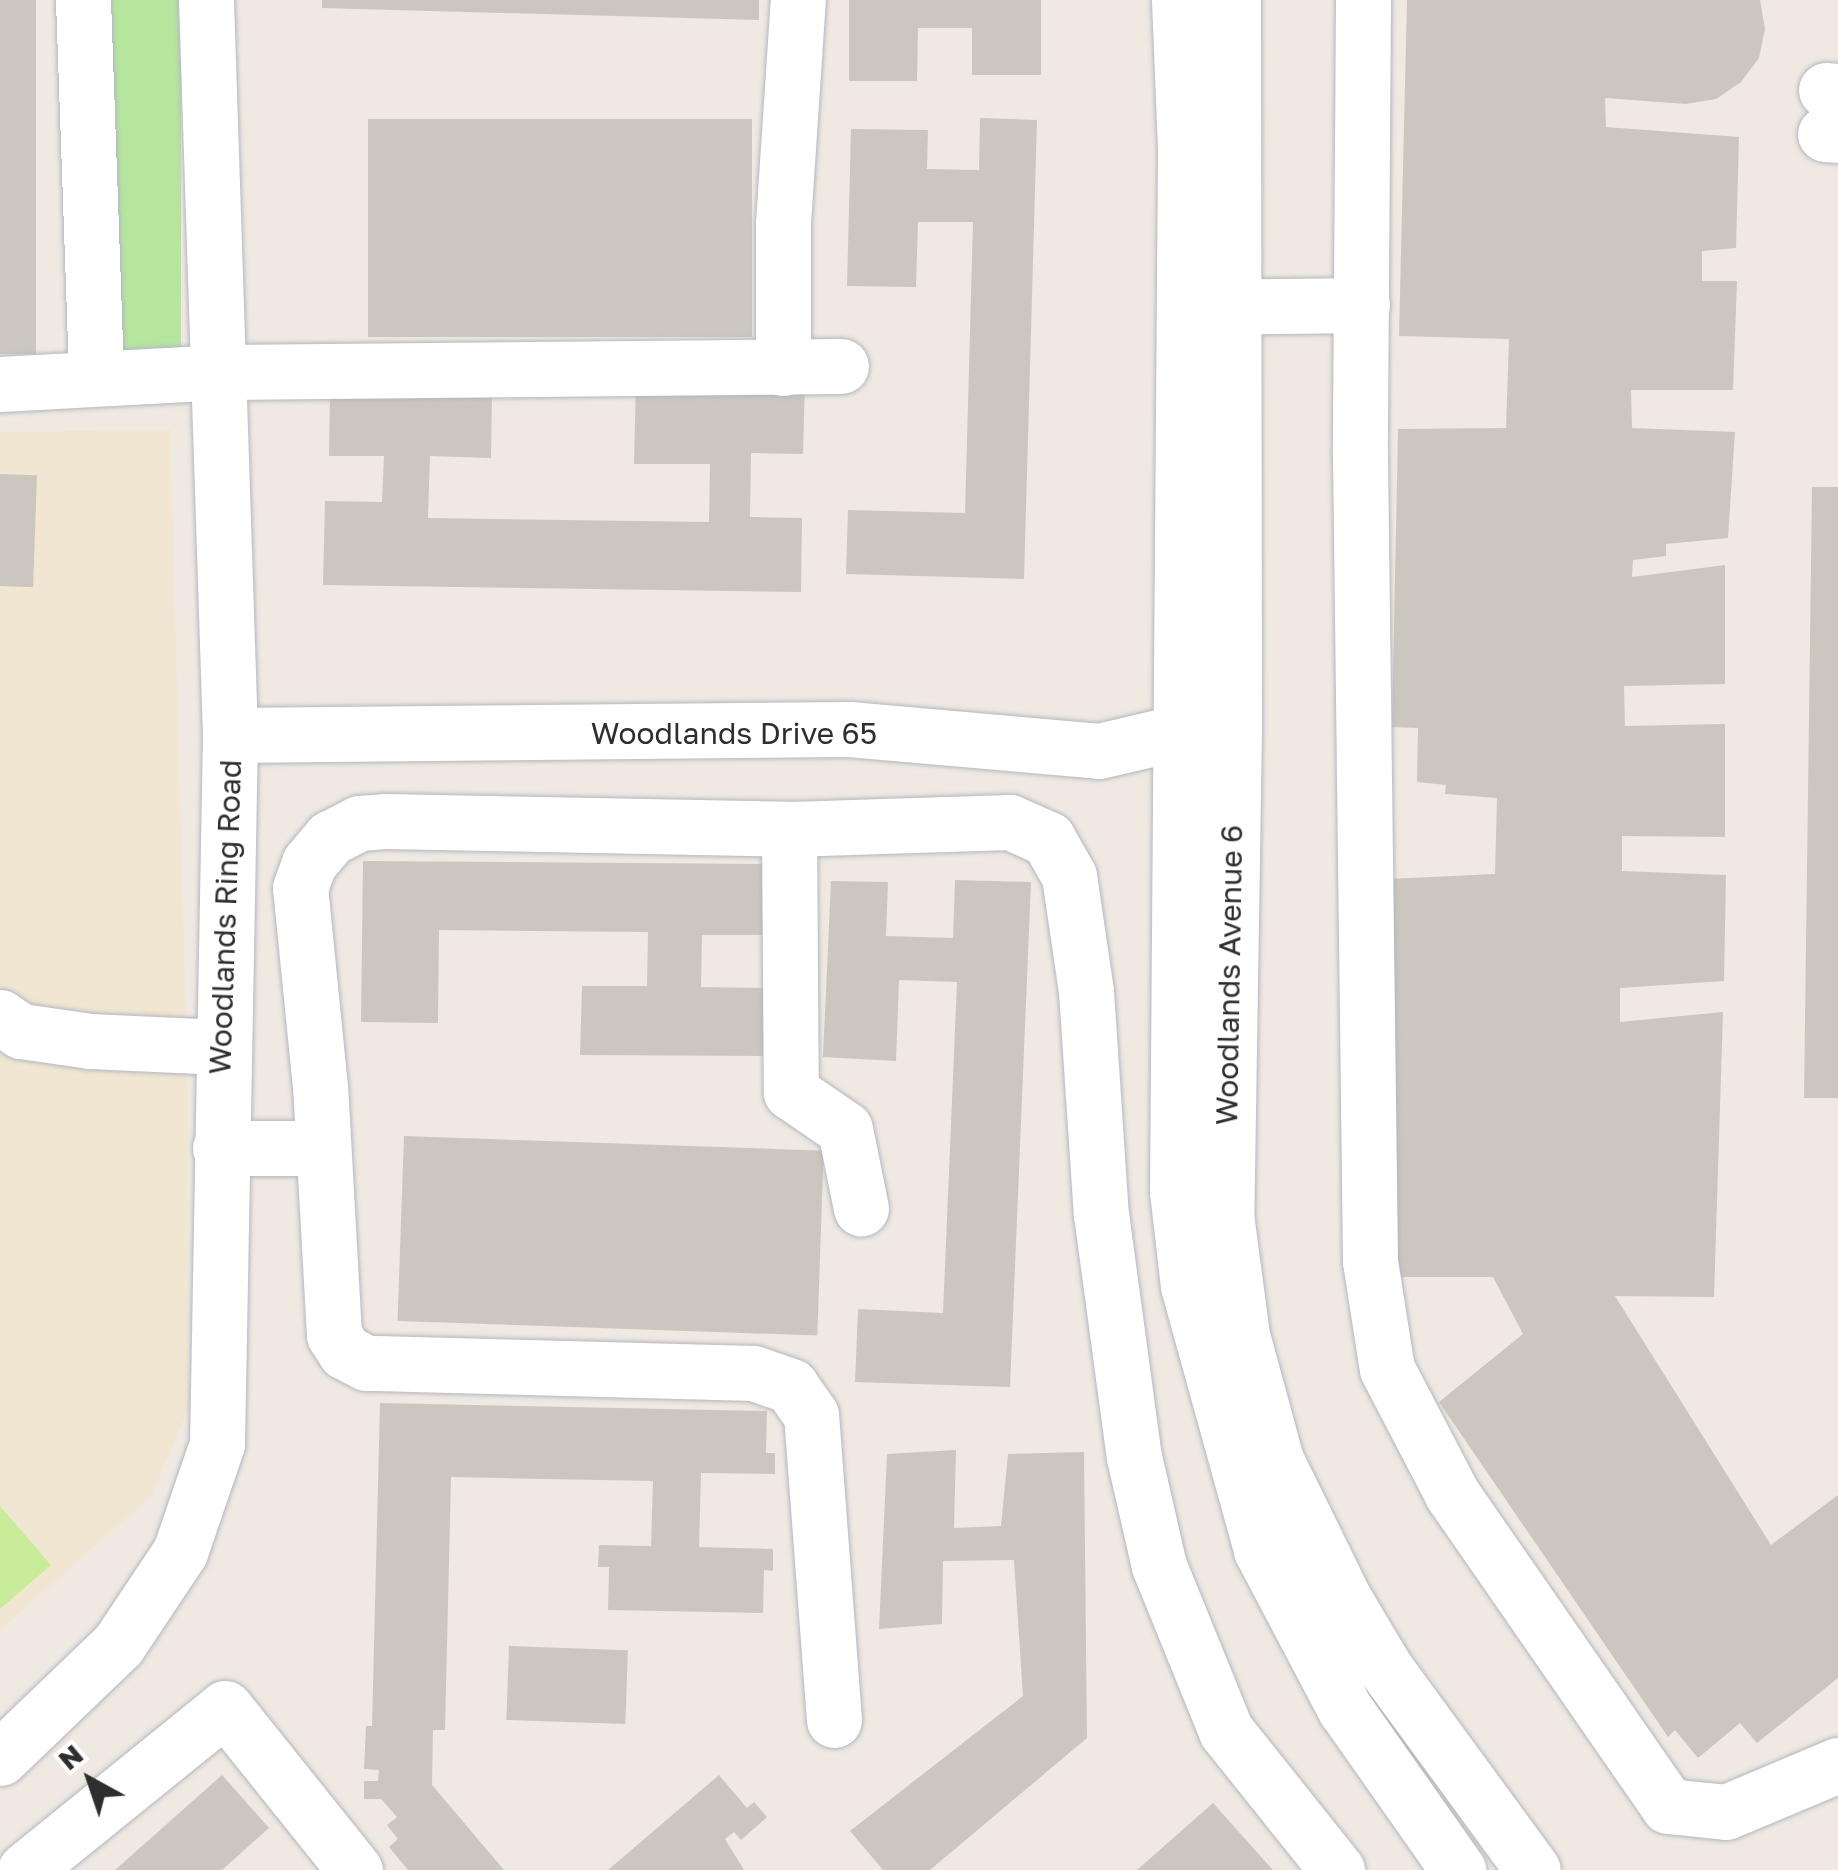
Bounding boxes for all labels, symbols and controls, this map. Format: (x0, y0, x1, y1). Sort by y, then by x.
street label: Woodlands Drive 65 (591, 715, 877, 751)
street label: Woodlands Ring Road (202, 759, 248, 1075)
street label: Woodlands Avenue 6 (1208, 824, 1250, 1126)
north arrow (40, 1730, 140, 1830)
text: N (52, 1737, 89, 1776)

